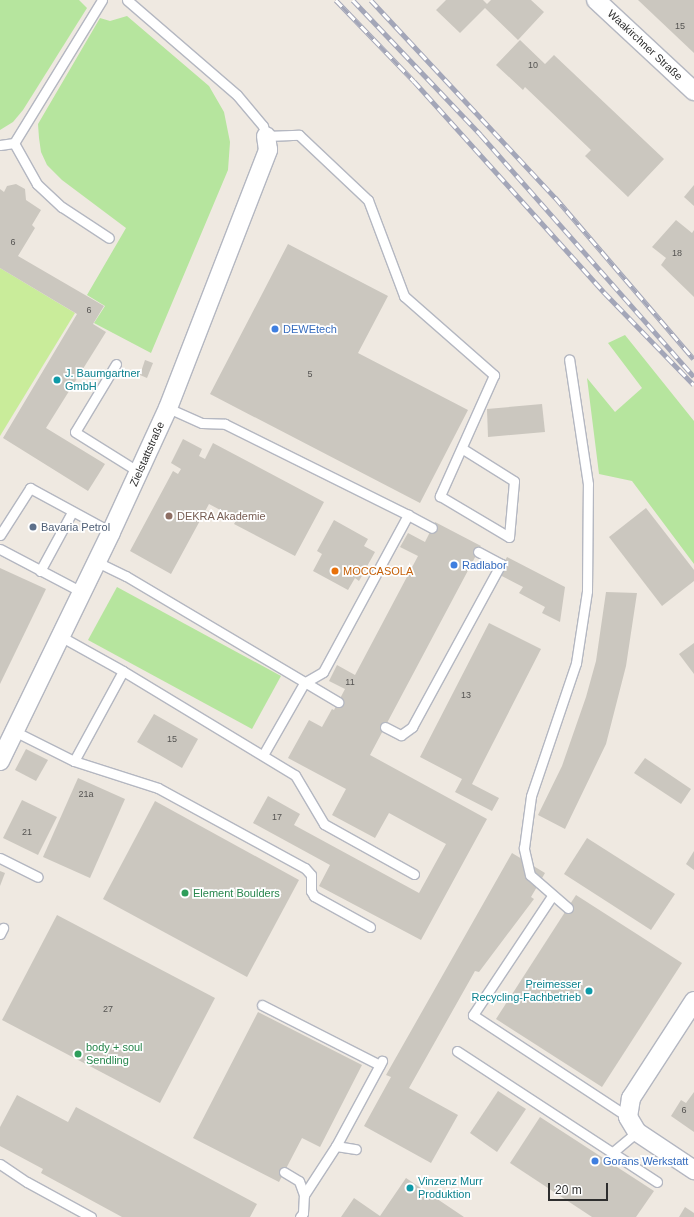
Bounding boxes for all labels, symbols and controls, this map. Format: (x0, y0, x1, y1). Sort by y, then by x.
street label: Waakirchner Straße (605, 7, 685, 83)
house number: 15 (675, 21, 685, 31)
house number: 10 (528, 60, 538, 70)
house number: 6 (10, 237, 16, 247)
house number: 18 (672, 248, 682, 258)
house number: 6 (86, 305, 92, 315)
place label: DEWEtech (283, 322, 337, 336)
marker: DEWEtech (270, 324, 280, 334)
place label: J. Baumgartner GmbH (65, 367, 140, 393)
house number: 5 (307, 369, 313, 379)
marker: J. Baumgartner GmbH (52, 375, 62, 385)
street label: Zielstattstraße (127, 419, 167, 489)
place label: DEKRA Akademie (177, 509, 267, 523)
marker: DEKRA Akademie (164, 511, 174, 521)
place label: Bavaria Petrol (41, 520, 110, 534)
marker: Bavaria Petrol (28, 522, 38, 532)
place label: Radlabor (462, 558, 507, 572)
marker: Radlabor (449, 560, 459, 570)
place label: MOCCASOLA (343, 564, 413, 578)
marker: MOCCASOLA (330, 566, 340, 576)
house number: 11 (345, 677, 355, 687)
house number: 13 (461, 690, 471, 700)
house number: 15 (167, 734, 177, 744)
house number: 21a (78, 789, 94, 799)
house number: 17 (272, 812, 282, 822)
house number: 21 (22, 827, 32, 837)
place label: Element Boulders (193, 886, 280, 900)
marker: Element Boulders (180, 888, 190, 898)
place label: Preimesser Recycling-Fachbetrieb (472, 978, 581, 1004)
marker: Preimesser Recycling-Fachbetrieb (584, 986, 594, 996)
house number: 27 (103, 1004, 113, 1014)
place label: body + soul Sendling (86, 1041, 143, 1067)
marker: body + soul Sendling (73, 1049, 83, 1059)
house number: 6 (681, 1105, 687, 1115)
place label: Gorans Werkstatt (603, 1154, 688, 1168)
marker: Gorans Werkstatt (590, 1156, 600, 1166)
place label: Vinzenz Murr Produktion (418, 1175, 483, 1201)
scale bar (550, 1175, 610, 1201)
marker: Vinzenz Murr Produktion (405, 1183, 415, 1193)
text: 20 m (555, 1183, 582, 1197)

